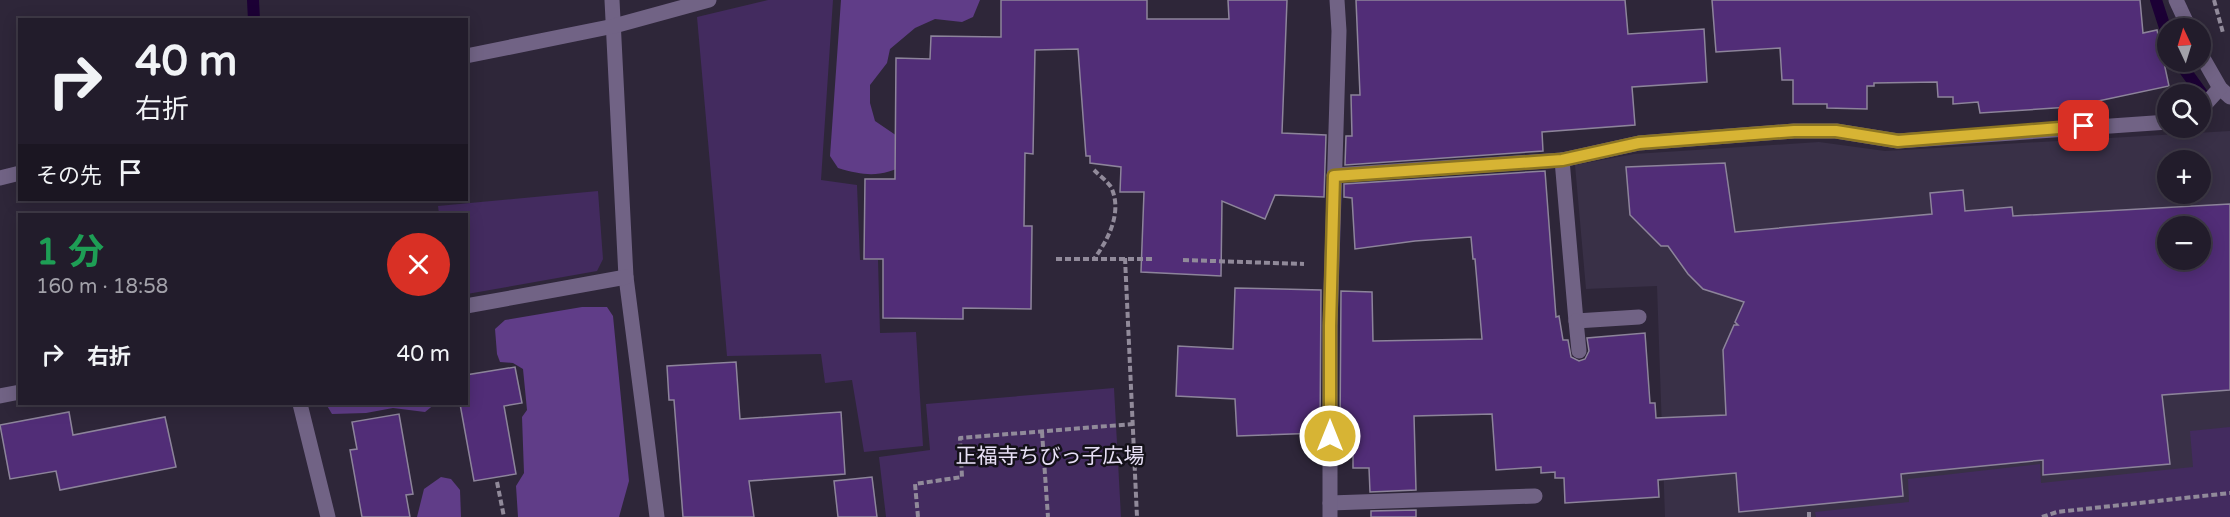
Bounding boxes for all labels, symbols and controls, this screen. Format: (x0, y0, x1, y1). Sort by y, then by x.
north arrow (2157, 18, 2211, 72)
map controls (2157, 18, 2211, 270)
text: 40 m (135, 36, 237, 87)
icon: right (36, 42, 114, 120)
button: search (2157, 84, 2211, 138)
text: 右折 (135, 93, 189, 126)
pin (2058, 100, 2109, 151)
icon: arrive (2067, 109, 2100, 142)
button: + (2157, 150, 2211, 204)
icon: arrive (114, 156, 147, 189)
text: その先 (36, 163, 102, 189)
button: − (2157, 216, 2211, 270)
text: 1 分 (36, 231, 104, 274)
button: close (387, 233, 450, 296)
text: 160 m · 18:58 (36, 275, 168, 299)
icon: right (36, 338, 69, 371)
text: 40 m (396, 341, 450, 367)
text: 右折 (87, 344, 131, 370)
position arrow (1298, 404, 1362, 468)
park label: 正福寺ちびっ子広場 (956, 444, 1145, 469)

